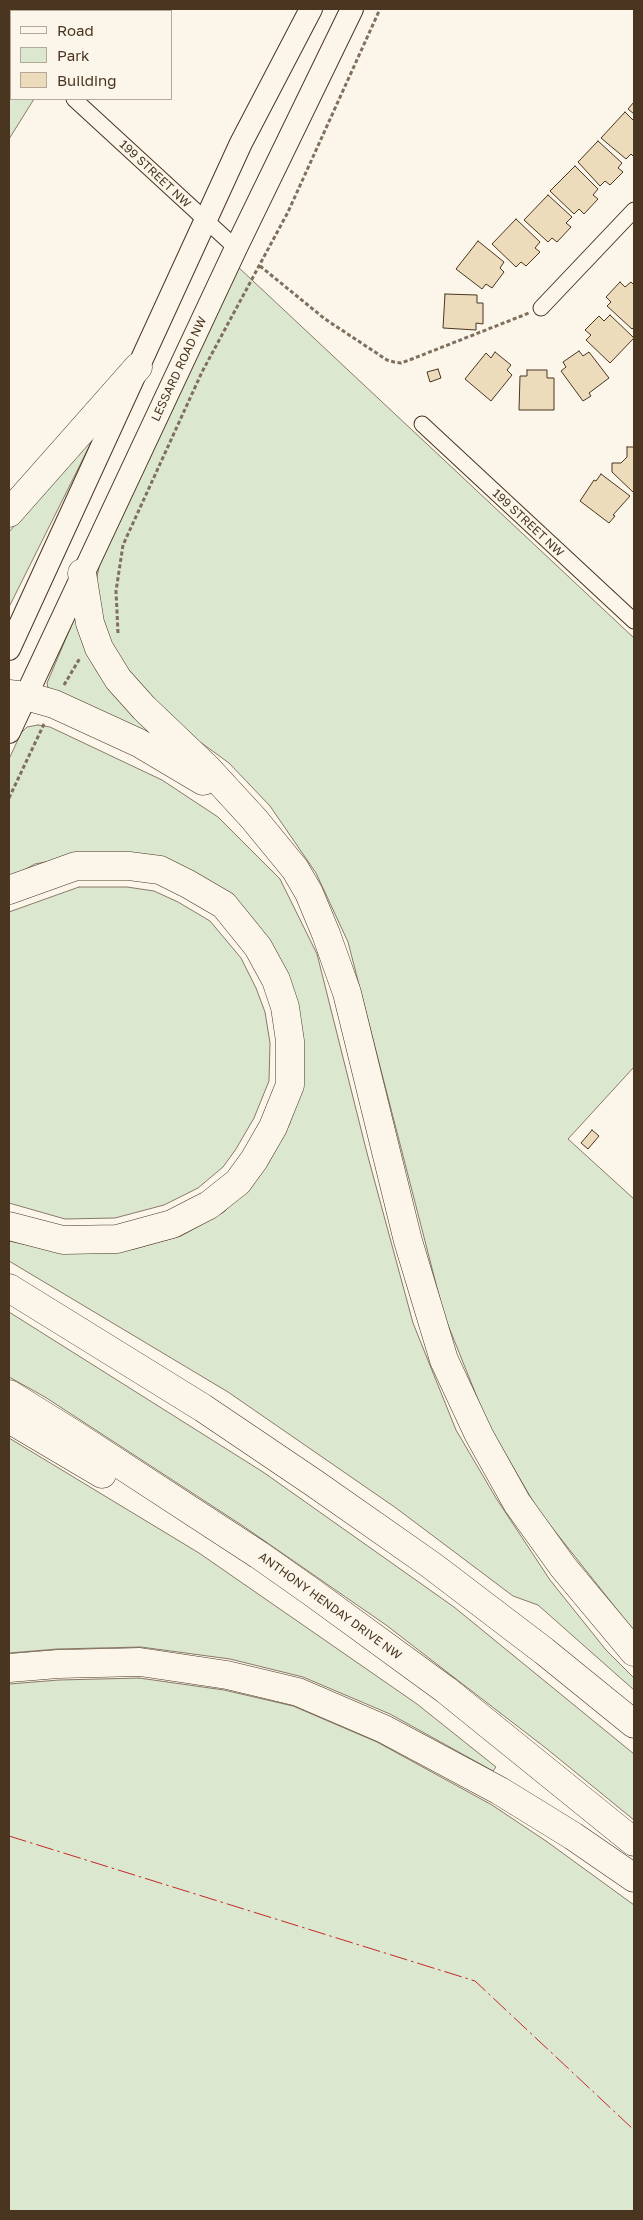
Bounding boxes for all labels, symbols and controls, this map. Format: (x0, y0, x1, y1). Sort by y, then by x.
legend (10, 10, 172, 100)
text: Road (57, 21, 94, 39)
text: Park (57, 46, 89, 64)
text: Building (57, 71, 117, 89)
street label: 199 STREET NW (116, 137, 194, 211)
street label: LESSARD ROAD NW (148, 314, 210, 424)
street label: 199 STREET NW (489, 486, 567, 560)
street label: ANTHONY HENDAY DRIVE NW (256, 1549, 404, 1663)

